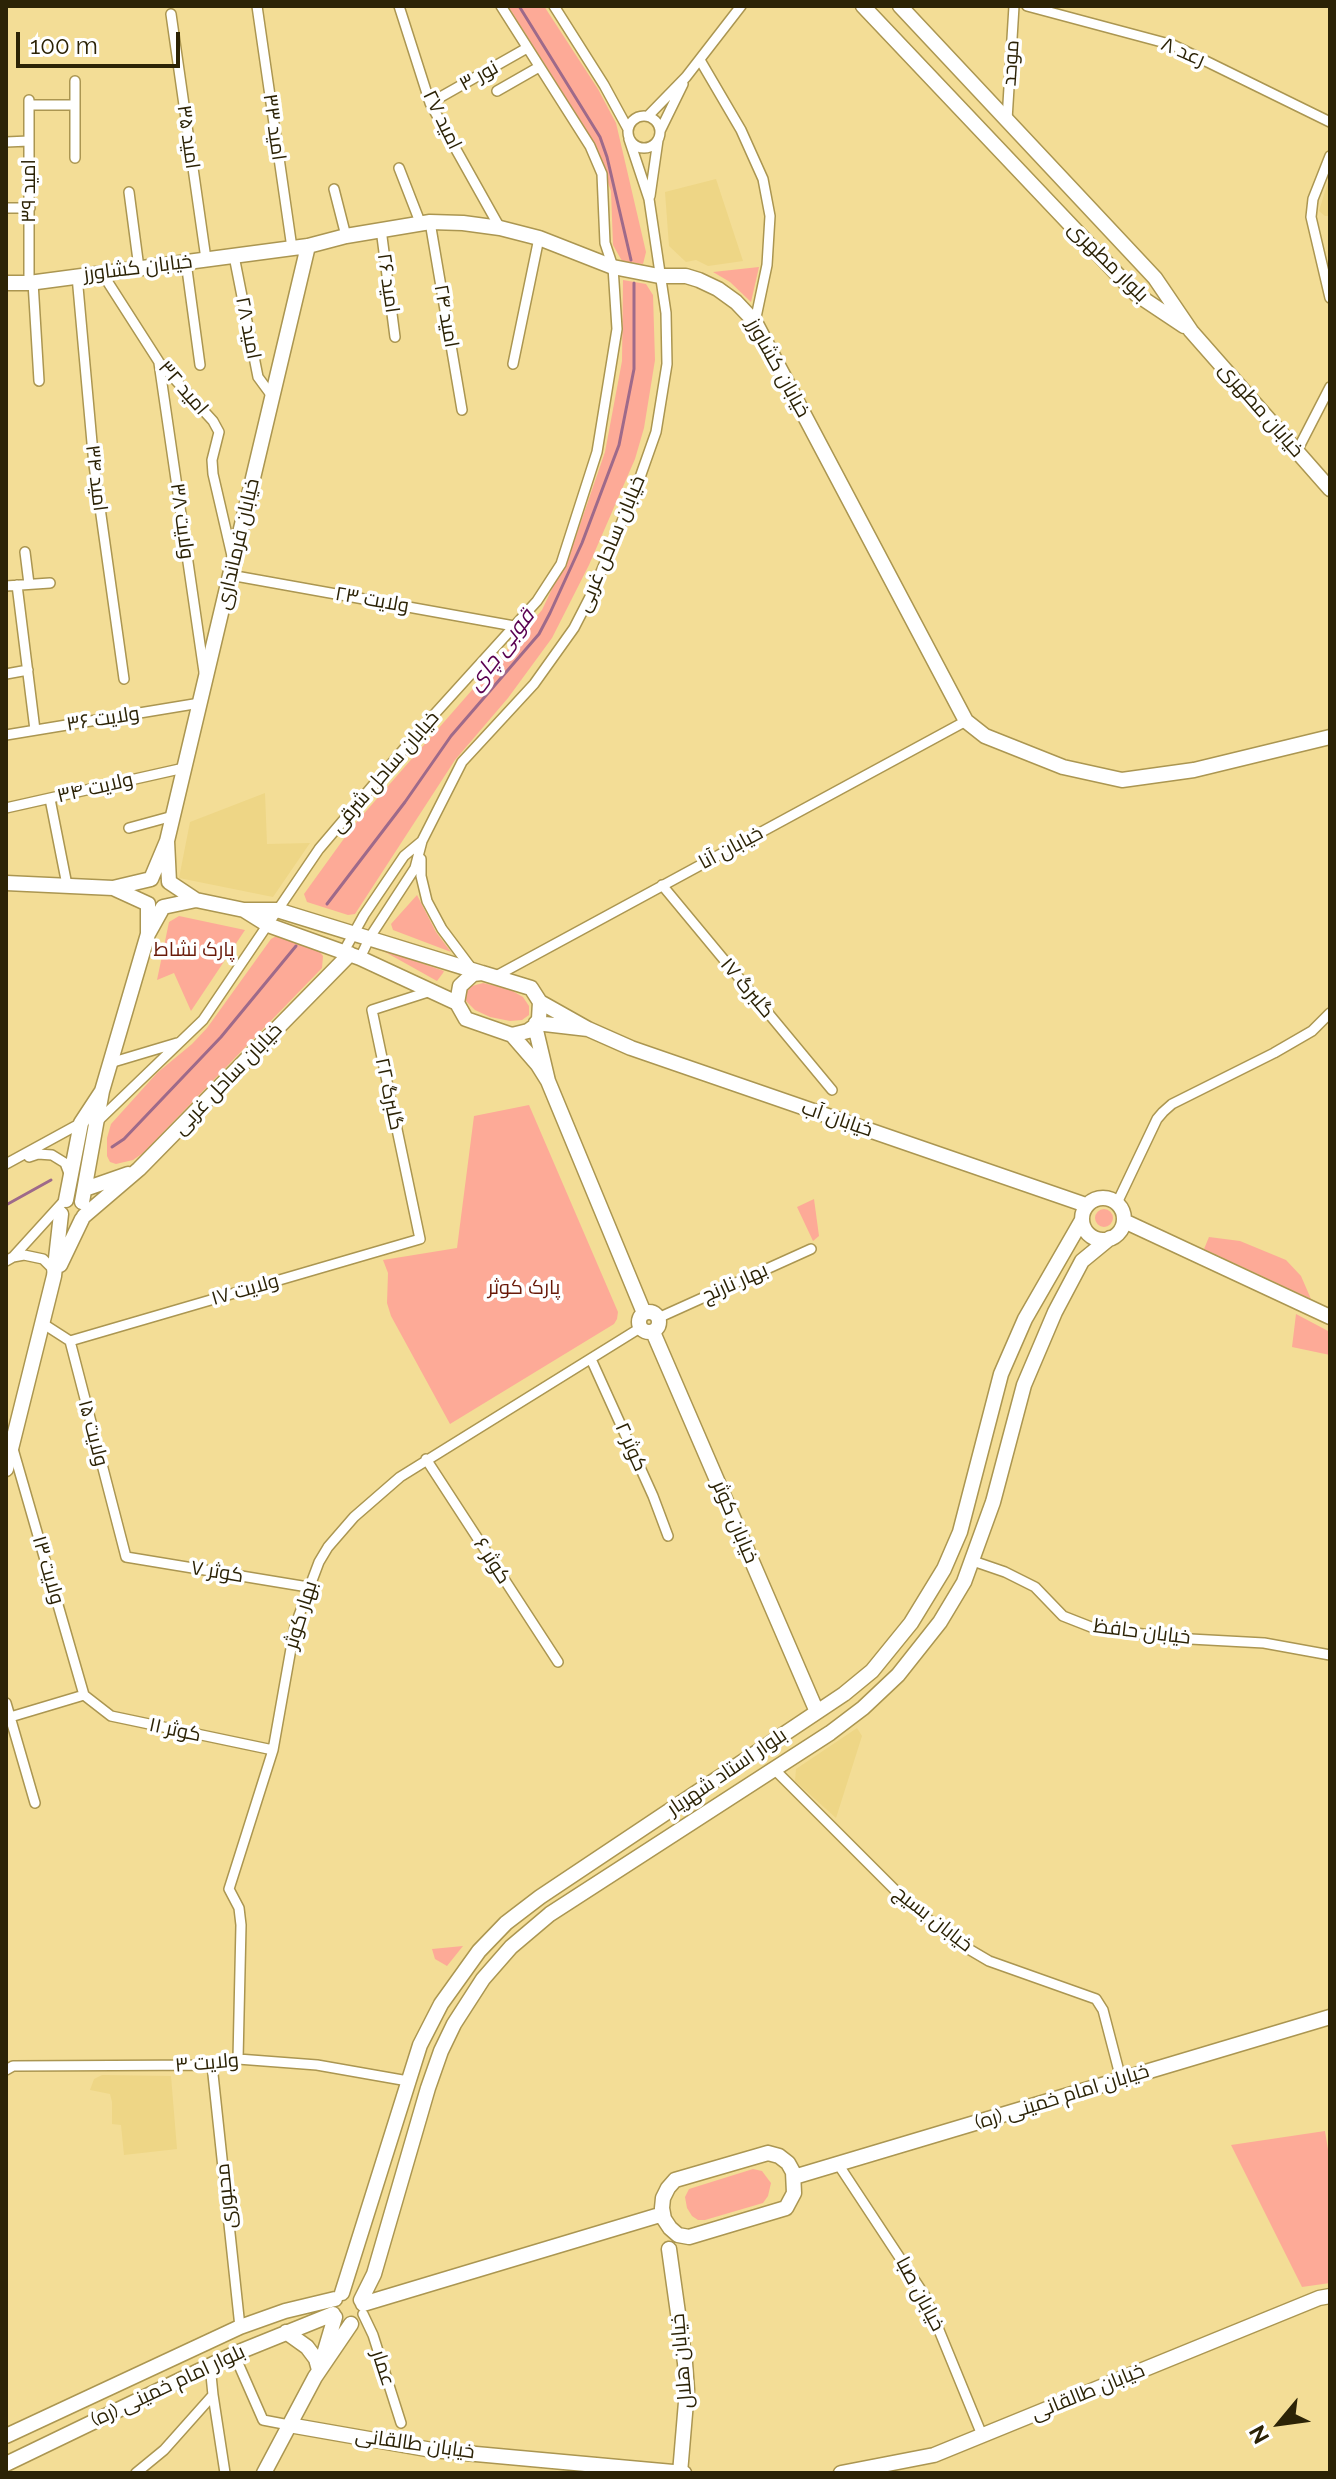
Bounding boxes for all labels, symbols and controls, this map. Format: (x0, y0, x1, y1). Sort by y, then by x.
scale bar (20, 16, 184, 66)
text: 100 m (30, 31, 98, 60)
street label: رعد ۸ (1157, 32, 1209, 72)
street label: موحد (997, 39, 1025, 87)
street label: نور ۳ (455, 56, 503, 96)
street label: امید ۲۷ (417, 86, 467, 154)
street label: امید ۳۳ (257, 92, 291, 162)
street label: امید ۳۵ (172, 103, 204, 171)
street label: امید ۳۹ (17, 159, 41, 223)
street label: بلوار مطهری (1063, 217, 1153, 307)
street label: خیابان کشاورز (82, 249, 194, 287)
street label: امید ۲۶ (372, 252, 404, 314)
street label: امید ۲۴ (429, 283, 463, 349)
street label: امید ۲۸ (230, 295, 266, 361)
street label: خیابان کشاورز (741, 314, 815, 422)
street label: امید ۳۲ (153, 356, 213, 420)
street label: خیابان مطهری (1213, 358, 1309, 462)
street label: امید ۳۴ (80, 443, 112, 513)
street label: خیابان ساحل غربی (571, 472, 651, 616)
street label: خیابان فرمانداری (211, 476, 265, 612)
street label: ولایت ۳۸ (165, 481, 199, 561)
street label: ولایت ۲۳ (333, 582, 411, 618)
water label: قوبی چای (462, 604, 540, 696)
street label: ولایت ۳۶ (65, 701, 141, 737)
street label: خیابان ساحل شرقی (326, 706, 444, 838)
street label: ولایت ۳۴ (55, 768, 135, 808)
street label: خیابان آنا (695, 821, 767, 875)
park label: پارک نشاط (154, 938, 234, 962)
street label: گلبرگ ۱۷ (715, 953, 779, 1023)
street label: خیابان ساحل غربی (169, 1018, 287, 1140)
street label: گلبرگ ۲۲ (370, 1056, 408, 1132)
street label: خیابان آب (798, 1096, 876, 1142)
street label: بهار نارنج (699, 1258, 771, 1308)
street label: ولایت ۱۷ (208, 1269, 282, 1311)
park label: پارک کوثر (488, 1276, 560, 1300)
street label: ولایت ۱۵ (73, 1397, 113, 1469)
street label: کوثر ۲ (610, 1419, 652, 1475)
street label: خیابان کوثر (707, 1477, 763, 1567)
street label: ولایت ۱۳ (27, 1533, 69, 1607)
street label: کوثر ۶ (468, 1533, 516, 1589)
street label: کوثر ۷ (189, 1556, 245, 1588)
street label: بهار کوثر (279, 1578, 323, 1652)
street label: خیابان حافظ (1092, 1614, 1192, 1650)
street label: کوثر ۱۱ (147, 1713, 203, 1747)
street label: بلوار استاد شهریار (662, 1723, 792, 1821)
street label: خیابان بسیج (889, 1881, 977, 1957)
street label: ولایت ۳ (174, 2048, 240, 2078)
street label: خیابان امام خمینی (ره) (972, 2059, 1152, 2135)
street label: محبوری (211, 2162, 241, 2230)
street label: خیابان صبا (890, 2253, 950, 2335)
street label: خیابان هلال (666, 2313, 698, 2409)
street label: بلوار امام خمینی (ره) (87, 2340, 249, 2432)
street label: عمار (366, 2347, 400, 2389)
street label: خیابان طالقانی (1028, 2358, 1148, 2426)
north arrow (1240, 2383, 1320, 2463)
text: N (1244, 2421, 1274, 2448)
street label: خیابان طالقانی (354, 2424, 476, 2464)

